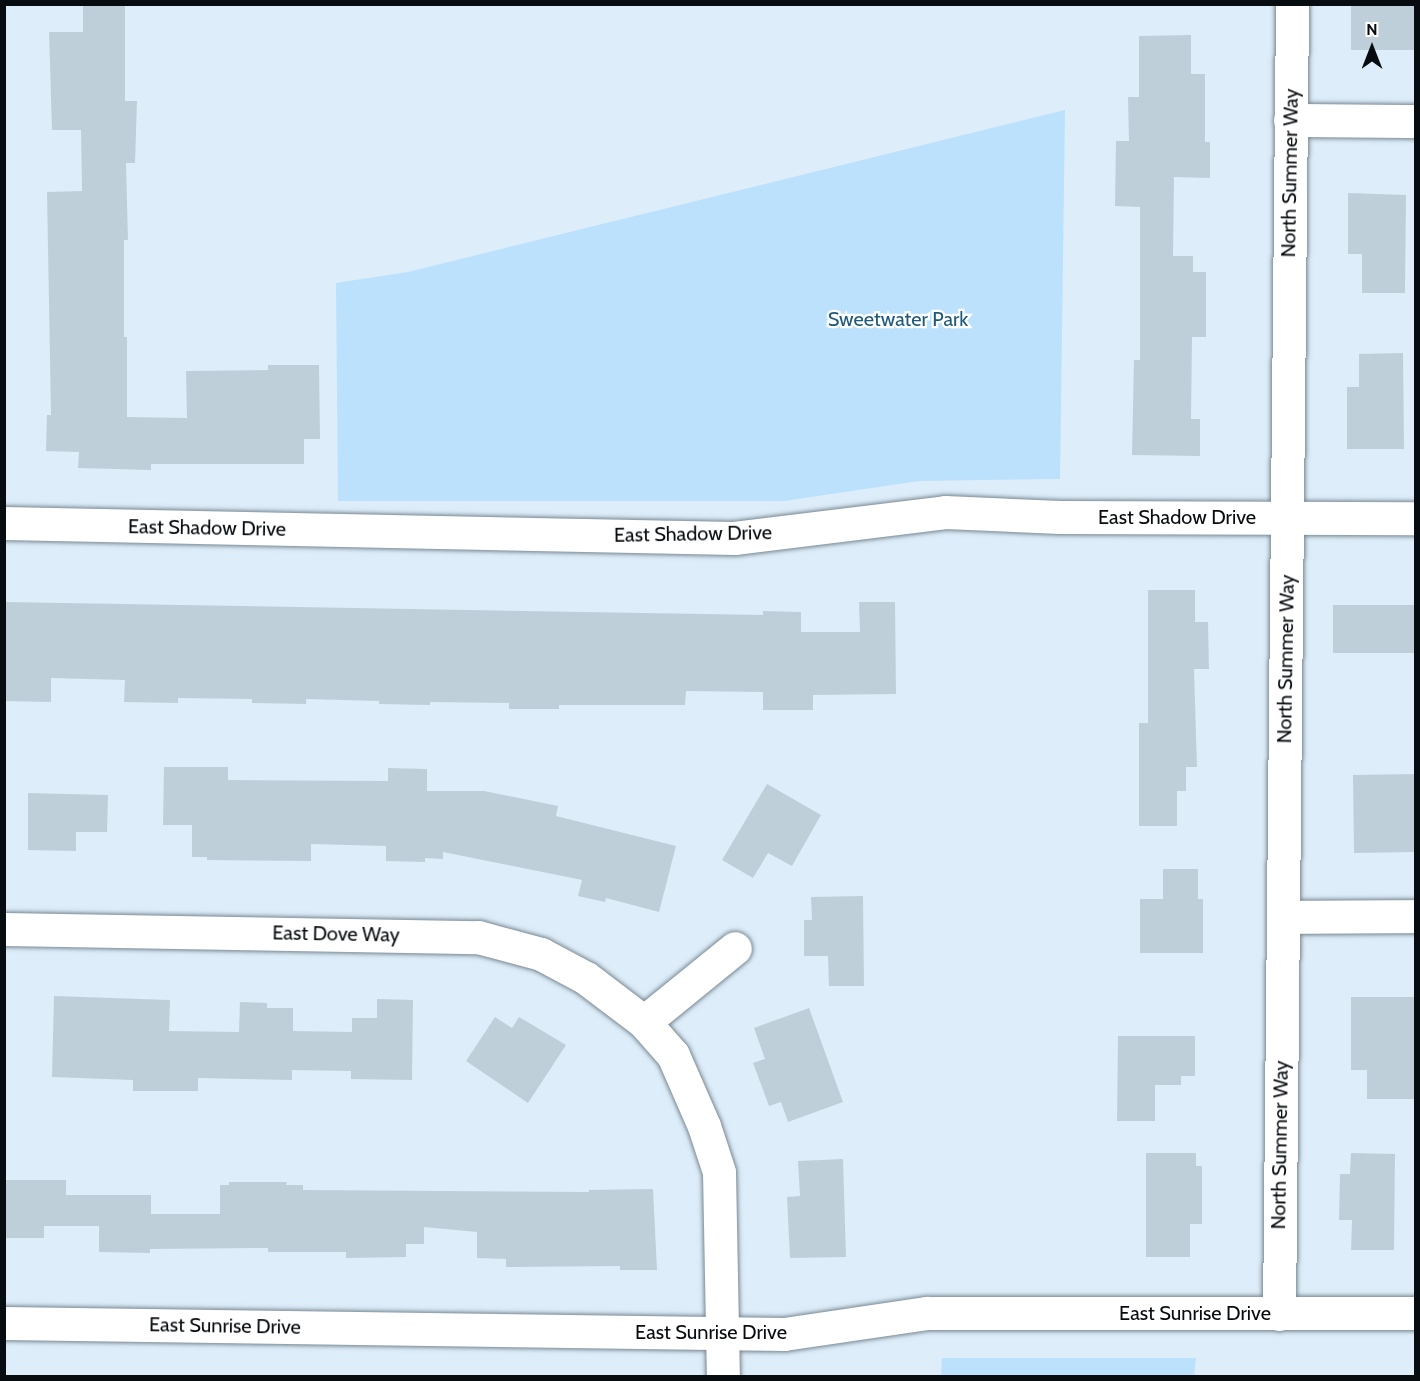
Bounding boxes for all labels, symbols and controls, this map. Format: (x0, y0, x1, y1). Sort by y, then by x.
north arrow (1342, 18, 1402, 78)
text: N (1366, 20, 1378, 39)
street label: North Summer Way (1277, 88, 1303, 258)
park label: Sweetwater Park (828, 307, 968, 331)
street label: East Shadow Drive (1098, 505, 1256, 529)
street label: East Shadow Drive (128, 515, 286, 541)
street label: East Shadow Drive (614, 521, 772, 547)
street label: North Summer Way (1273, 574, 1299, 744)
street label: East Dove Way (272, 921, 400, 947)
street label: North Summer Way (1267, 1060, 1293, 1230)
street label: East Sunrise Drive (1119, 1301, 1271, 1325)
street label: East Sunrise Drive (149, 1313, 301, 1339)
street label: East Sunrise Drive (635, 1320, 787, 1344)

